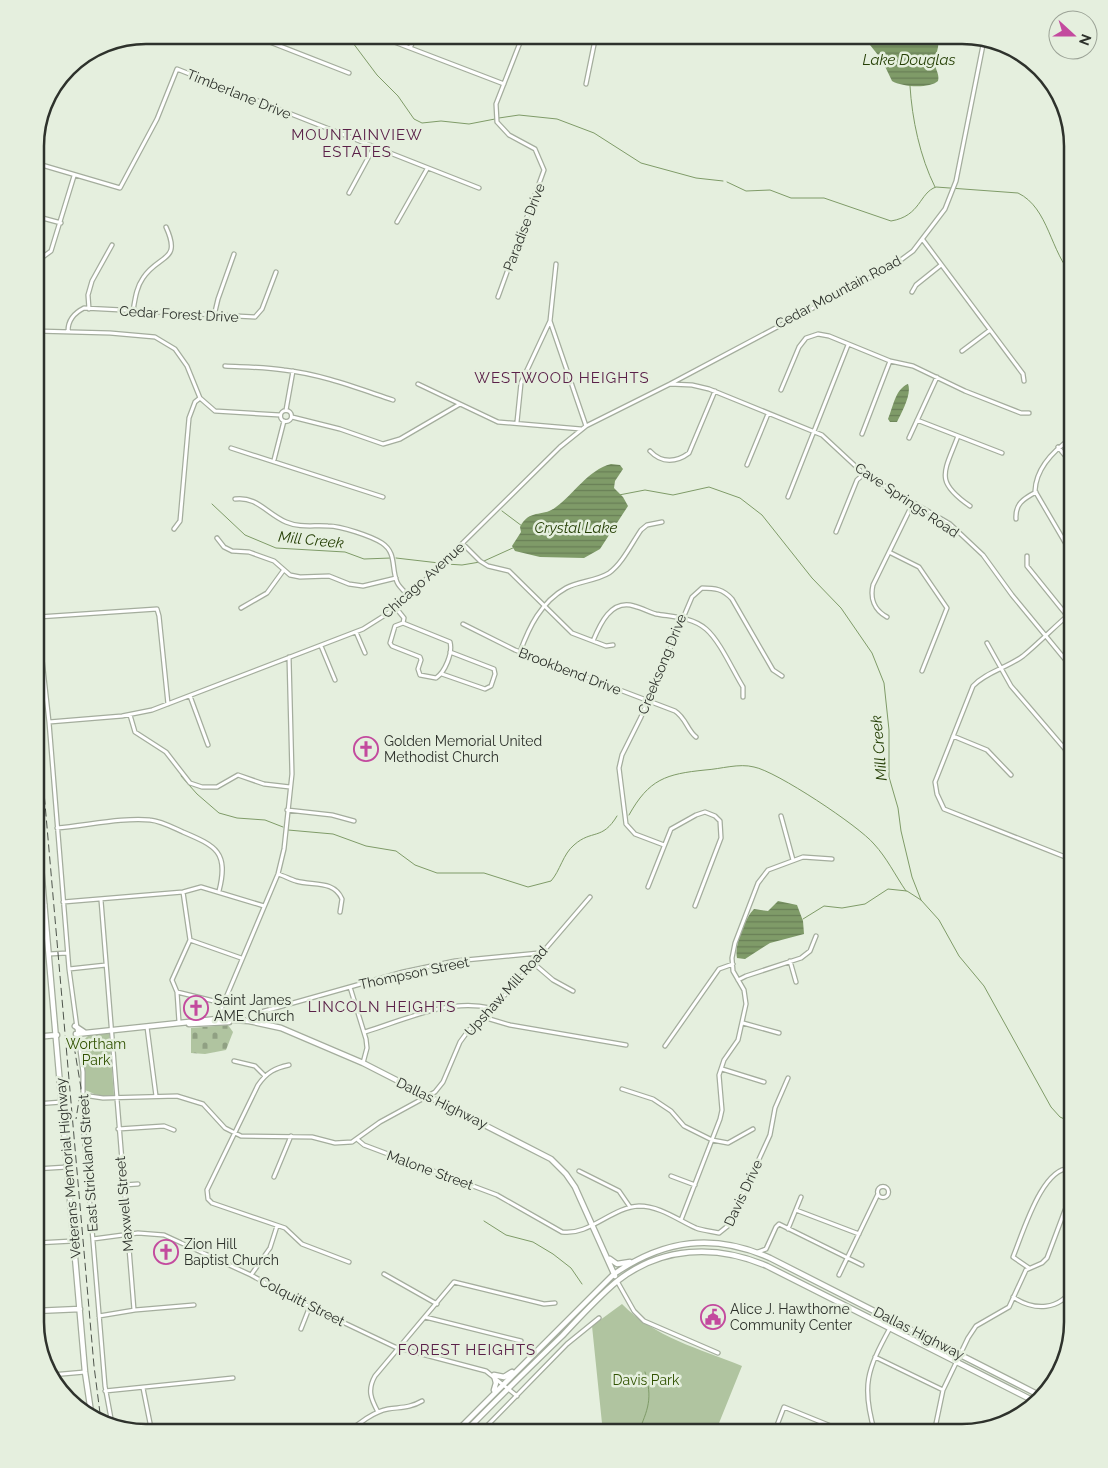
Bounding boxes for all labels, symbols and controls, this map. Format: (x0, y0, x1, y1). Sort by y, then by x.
north arrow (1048, 10, 1098, 60)
text: N (1076, 32, 1095, 48)
water label: Lake Douglas (863, 51, 955, 69)
street label: Timberlane Drive (185, 66, 293, 122)
district label: MOUNTAINVIEW ESTATES (291, 126, 423, 161)
street label: Paradise Drive (500, 181, 548, 273)
street label: Cedar Mountain Road (772, 252, 904, 332)
street label: Cedar Forest Drive (119, 303, 239, 325)
district label: WESTWOOD HEIGHTS (474, 369, 650, 387)
street label: Cave Springs Road (852, 459, 962, 541)
water label: Crystal Lake (534, 519, 618, 537)
water label: Mill Creek (277, 528, 345, 552)
street label: Chicago Avenue (378, 539, 468, 621)
street label: Creeksong Drive (635, 611, 689, 717)
street label: Brookbend Drive (516, 644, 624, 698)
water label: Mill Creek (867, 714, 891, 782)
place label: Golden Memorial United Methodist Church (384, 733, 542, 765)
church icon: Golden Memorial United Methodist Church (353, 736, 379, 762)
street label: Upshaw Mill Road (461, 943, 551, 1039)
street label: Thompson Street (357, 953, 471, 992)
place label: Saint James AME Church (214, 992, 294, 1024)
church icon: Saint James AME Church (183, 995, 209, 1021)
district label: LINCOLN HEIGHTS (308, 998, 456, 1016)
park label: Wortham Park (66, 1036, 126, 1068)
street label: Dallas Highway (394, 1074, 491, 1132)
street label: Veterans Memorial Highway (52, 1077, 84, 1259)
street label: East Strickland Street (75, 1093, 101, 1232)
street label: Malone Street (385, 1147, 476, 1193)
street label: Maxwell Street (112, 1155, 136, 1252)
street label: Davis Drive (721, 1157, 765, 1229)
place label: Zion Hill Baptist Church (184, 1236, 279, 1268)
church icon: Zion Hill Baptist Church (153, 1239, 179, 1265)
street label: Colquitt Street (257, 1273, 348, 1329)
place label: Alice J. Hawthorne Community Center (730, 1301, 852, 1333)
street label: Dallas Highway (871, 1303, 967, 1363)
public building icon: Alice J. Hawthorne Community Center (700, 1304, 726, 1330)
district label: FOREST HEIGHTS (398, 1341, 536, 1359)
park label: Davis Park (613, 1372, 680, 1388)

